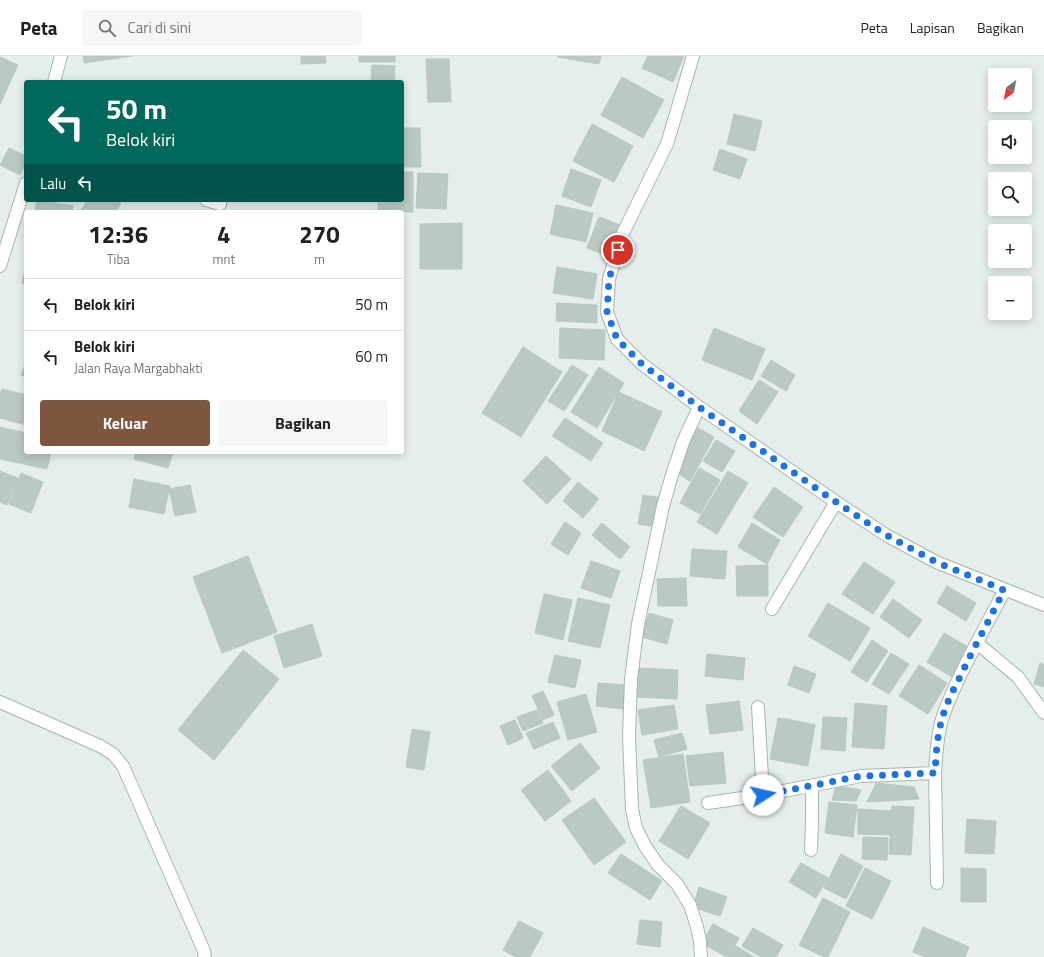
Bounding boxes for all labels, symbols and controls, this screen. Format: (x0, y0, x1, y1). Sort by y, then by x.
search box (82, 10, 362, 46)
text: Peta (20, 13, 58, 42)
text: Cari di sini (128, 16, 191, 39)
icon: search (96, 17, 118, 39)
text: Peta (860, 17, 888, 38)
text: Lapisan (910, 17, 955, 38)
text: Bagikan (977, 17, 1024, 38)
north arrow (988, 68, 1032, 112)
map controls (988, 68, 1032, 320)
text: 50 m (106, 87, 167, 130)
icon: left (40, 96, 92, 148)
button: sound (988, 120, 1032, 164)
text: Belok kiri (106, 126, 175, 153)
text: Lalu (40, 172, 66, 195)
icon: left (74, 172, 96, 194)
button: search (988, 172, 1032, 216)
text: 12:36 (88, 216, 148, 252)
text: 4 (217, 216, 231, 252)
text: 270 (299, 216, 340, 252)
button: + (988, 224, 1032, 268)
pin (601, 233, 635, 267)
icon: arrive (607, 239, 629, 261)
text: Tiba (107, 249, 130, 269)
text: mnt (213, 249, 235, 269)
text: m (314, 249, 325, 269)
button: − (988, 276, 1032, 320)
text: Belok kiri (74, 293, 135, 316)
text: 50 m (355, 293, 388, 316)
icon: left (40, 294, 62, 316)
text: Belok kiri (74, 335, 135, 358)
text: 60 m (355, 345, 388, 368)
icon: left (40, 346, 62, 368)
text: Jalan Raya Margabhakti (74, 358, 203, 378)
button: Keluar (40, 400, 210, 446)
button: Bagikan (218, 400, 388, 446)
position arrow (742, 774, 784, 816)

